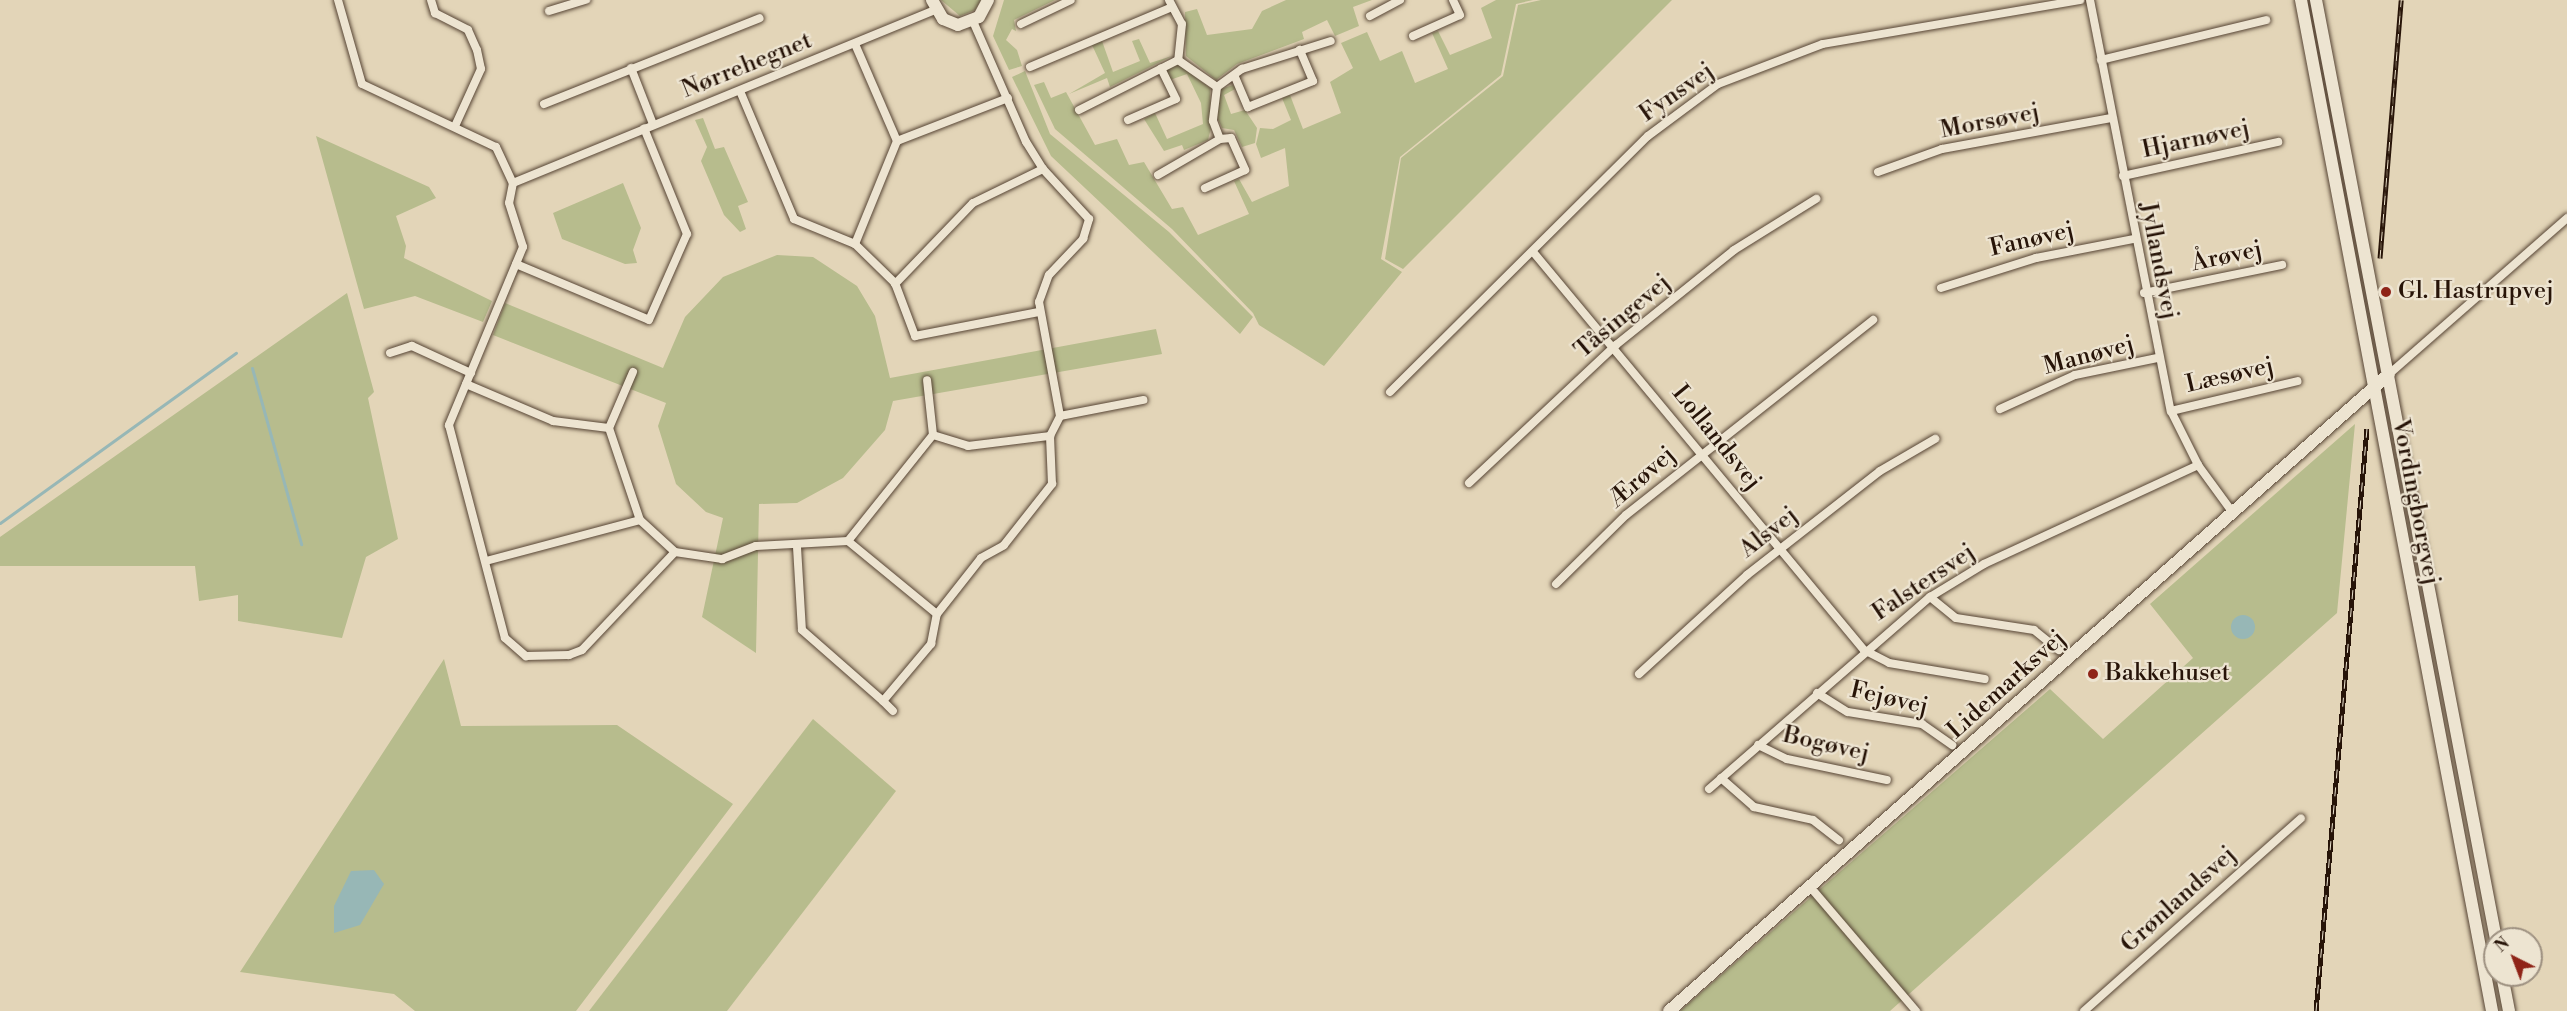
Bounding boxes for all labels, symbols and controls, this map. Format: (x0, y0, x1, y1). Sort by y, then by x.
street label: Nørrehegnet (678, 27, 816, 105)
street label: Fynsvej (1634, 57, 1720, 129)
street label: Morsøvej (1938, 98, 2042, 146)
street label: Hjarnøvej (2139, 115, 2253, 165)
street label: Jyllandsvej (2133, 200, 2183, 322)
street label: Fanøvej (1987, 216, 2077, 264)
street label: Årøvej (2189, 235, 2265, 279)
street label: Tåsingevej (1569, 269, 1677, 365)
place label: Gl. Hastrupvej (2398, 278, 2554, 306)
marker: Gl. Hastrupvej (2379, 285, 2393, 299)
street label: Manøvej (2040, 330, 2138, 382)
street label: Læsøvej (2183, 352, 2277, 400)
street label: Lollandsvej (1665, 380, 1767, 496)
street label: Vordingborgvej (2385, 417, 2445, 587)
street label: Ærøvej (1602, 441, 1682, 515)
street label: Alsvej (1734, 501, 1804, 565)
street label: Falstersvej (1867, 538, 1981, 628)
street label: Lidemarksvej (1942, 624, 2072, 746)
place label: Bakkehuset (2105, 660, 2230, 688)
marker: Bakkehuset (2086, 667, 2100, 681)
street label: Fejøvej (1847, 676, 1931, 722)
street label: Bogøvej (1780, 721, 1872, 769)
street label: Grønlandsvej (2115, 841, 2243, 959)
north arrow (2483, 927, 2543, 987)
text: N (2491, 933, 2514, 957)

